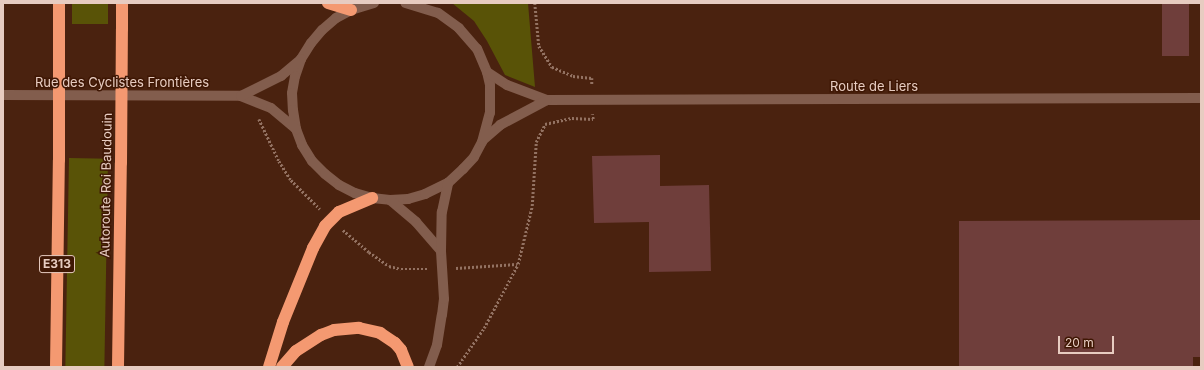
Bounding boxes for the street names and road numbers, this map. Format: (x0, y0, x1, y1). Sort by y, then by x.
street label: Rue des Cyclistes Frontières (35, 74, 209, 90)
street label: Route de Liers (830, 78, 918, 94)
street label: Autoroute Roi Baudouin (97, 113, 115, 257)
road number: E313 (39, 254, 75, 274)

